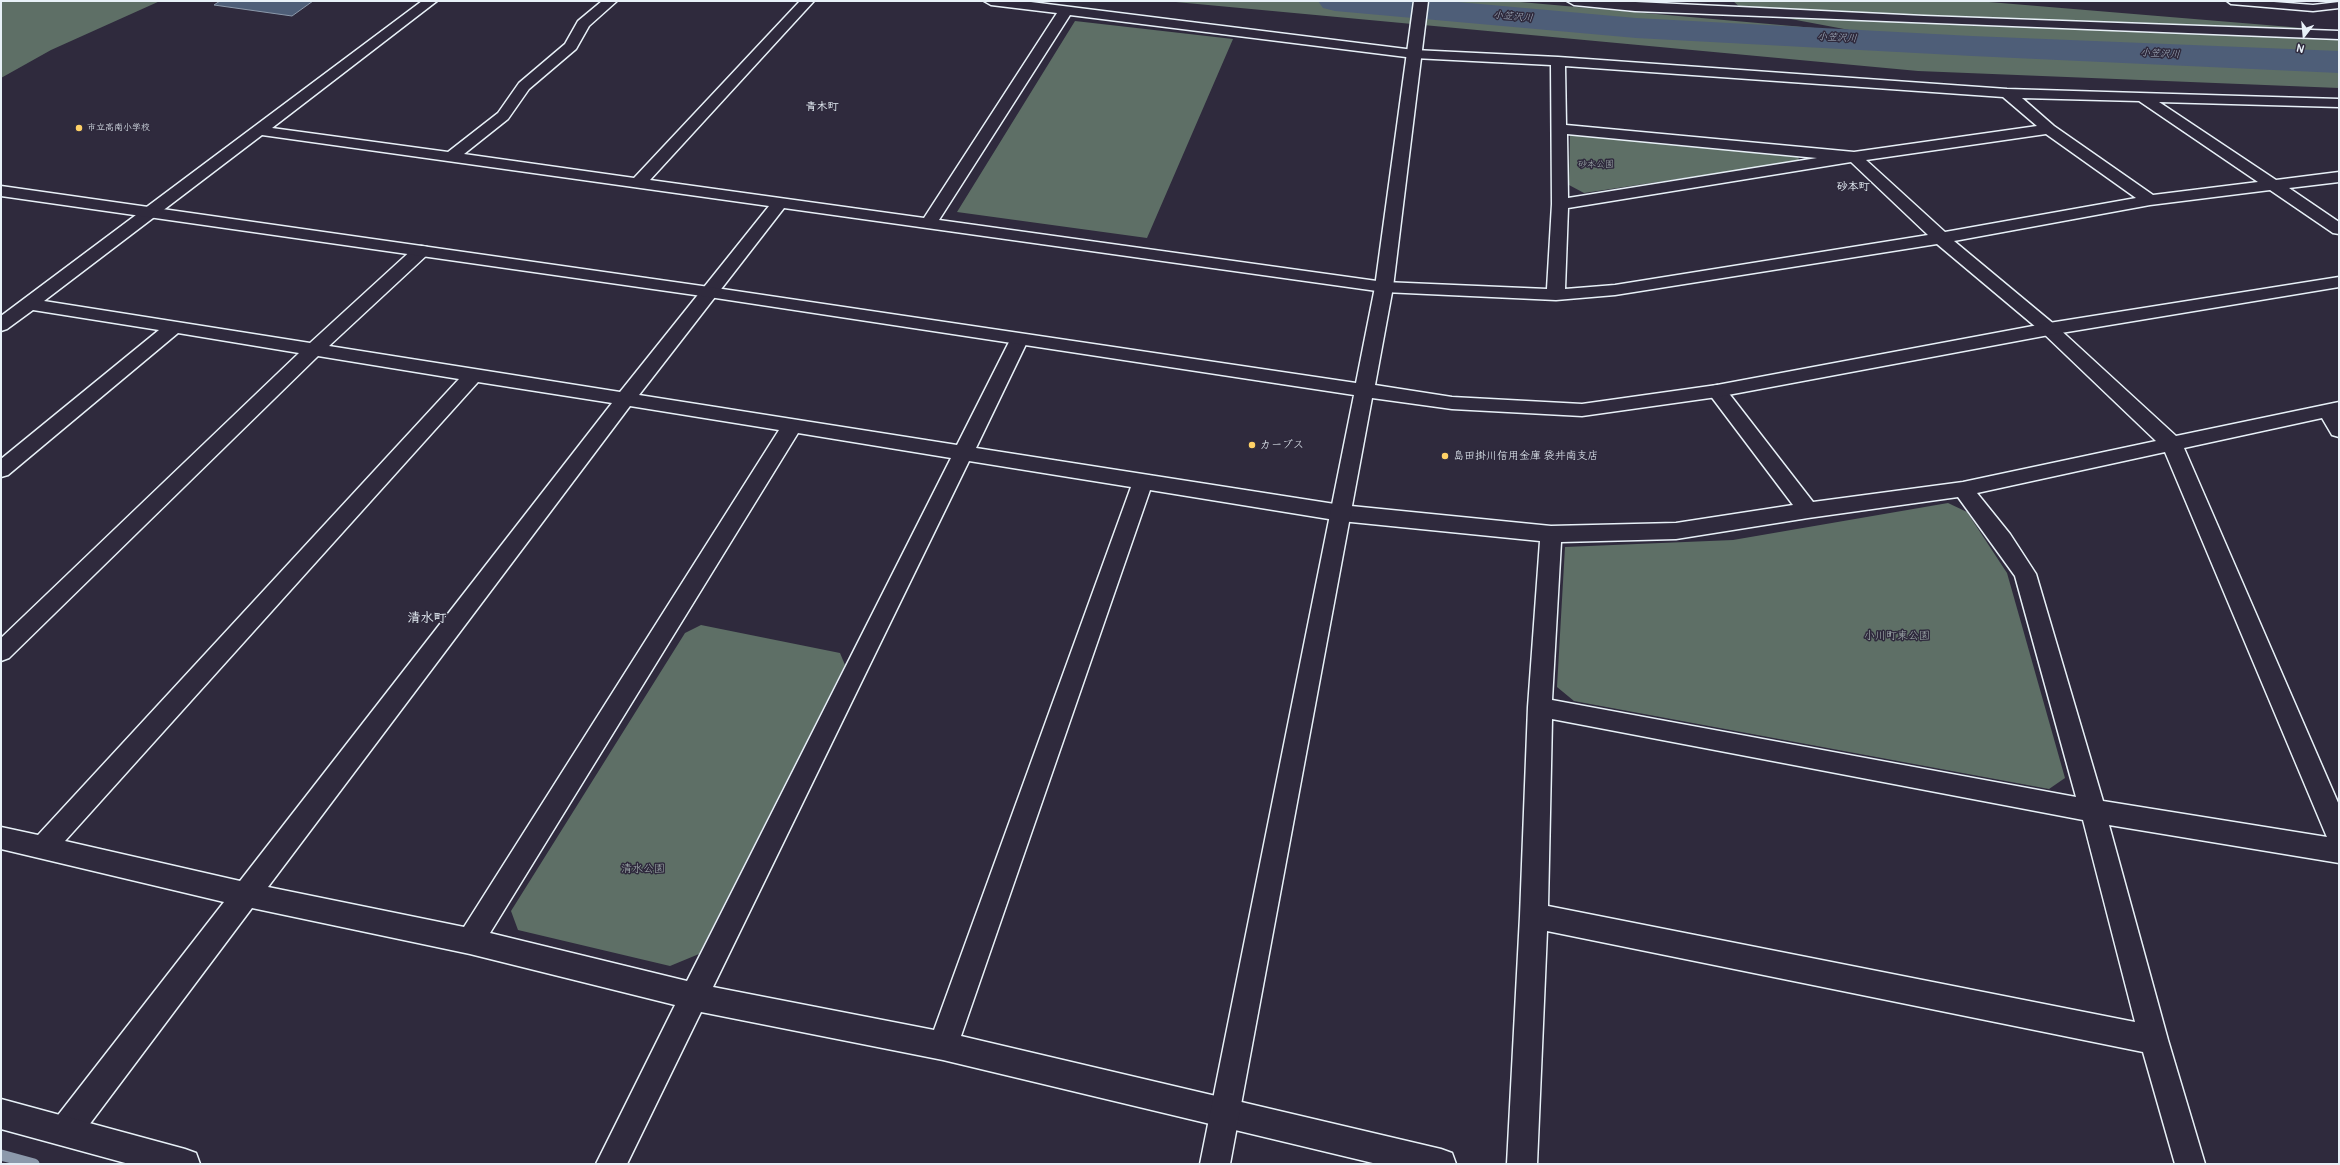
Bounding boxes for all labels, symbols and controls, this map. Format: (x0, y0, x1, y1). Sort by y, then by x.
water label: 小笠沢川 (1493, 9, 1533, 25)
north arrow (2284, 16, 2324, 56)
water label: 小笠沢川 (1817, 31, 1857, 45)
text: N (2295, 41, 2306, 55)
water label: 小笠沢川 (2140, 47, 2180, 61)
district label: 青木町 (806, 100, 838, 114)
marker: 市立高南小学校 (74, 123, 84, 133)
place label: 市立高南小学校 (87, 123, 150, 133)
park label: 砂本公園 (1578, 160, 1614, 170)
district label: 砂本町 (1837, 180, 1869, 194)
place label: カーブス (1260, 438, 1304, 452)
marker: カーブス (1247, 440, 1257, 450)
place label: 島田掛川信用金庫 袋井南支店 (1453, 449, 1598, 463)
marker: 島田掛川信用金庫 袋井南支店 (1440, 451, 1450, 461)
district label: 清水町 (408, 611, 446, 627)
park label: 小川町東公園 (1864, 629, 1930, 643)
park label: 清水公園 (621, 862, 665, 876)

